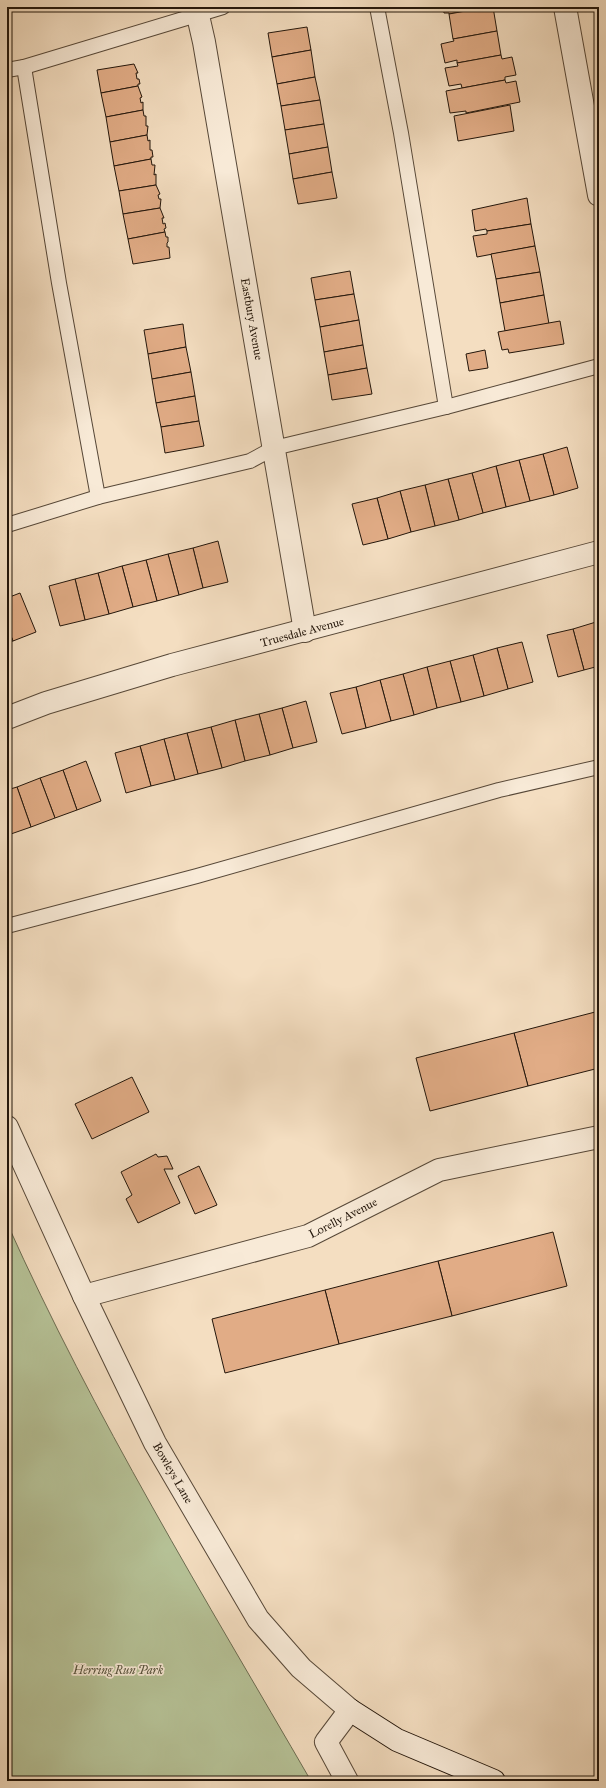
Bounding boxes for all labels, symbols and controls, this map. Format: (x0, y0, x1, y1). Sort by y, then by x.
street label: Eastbury Avenue (238, 277, 266, 361)
street label: Truesdale Avenue (259, 614, 345, 650)
street label: Lorelly Avenue (306, 1195, 380, 1241)
street label: Bowleys Lane (150, 1440, 196, 1506)
park label: Herring Run Park (72, 1663, 164, 1677)

